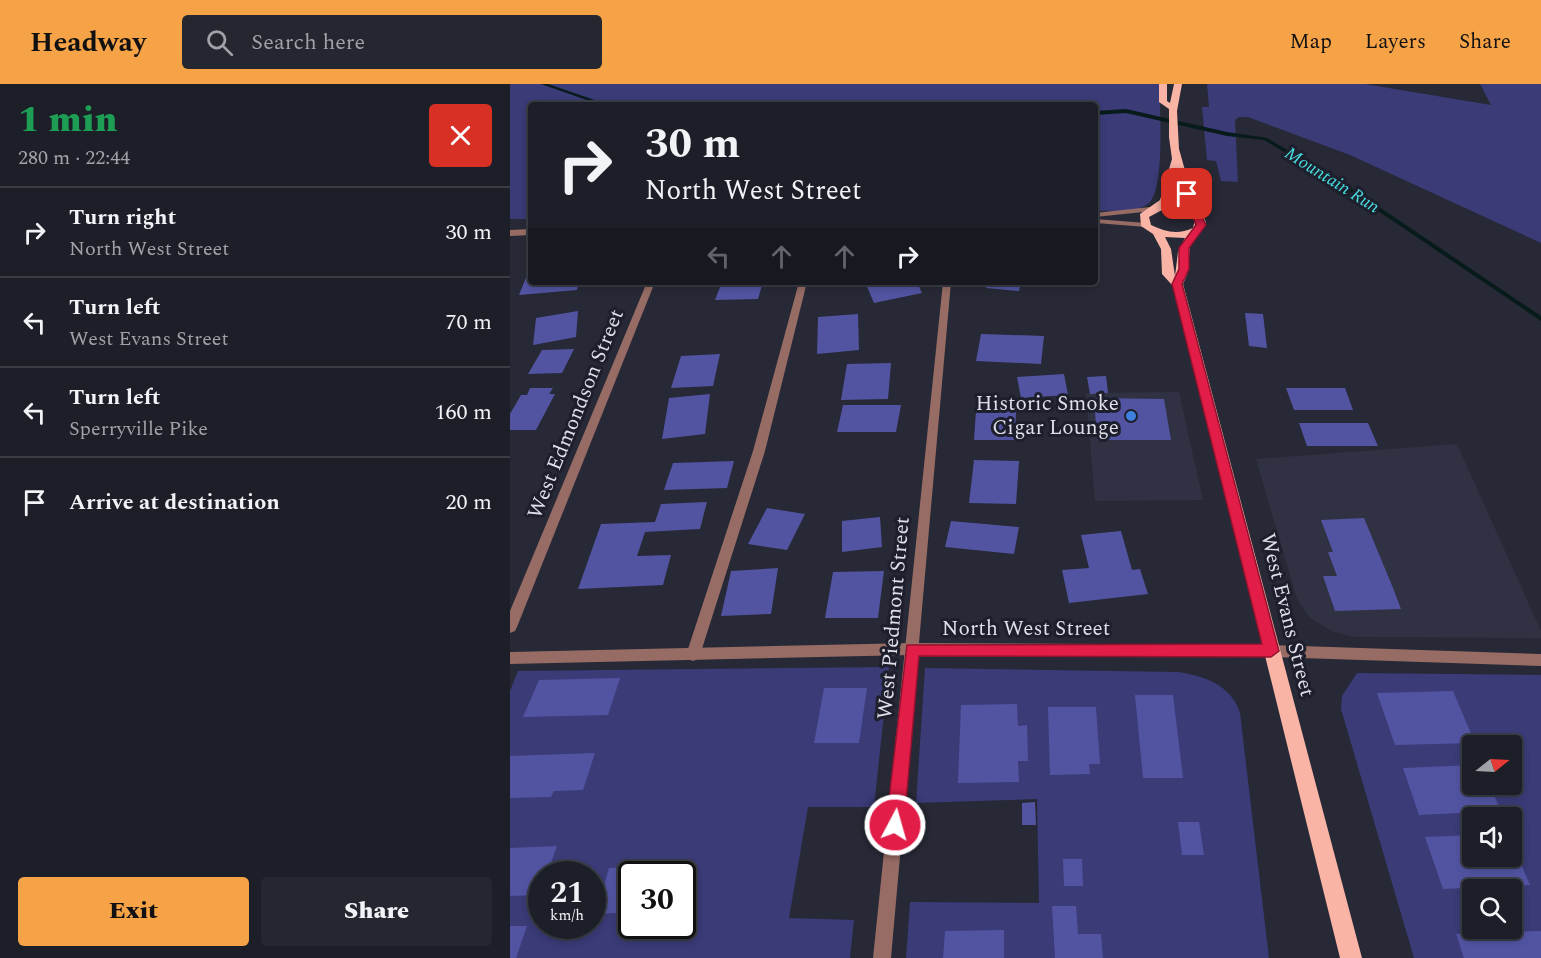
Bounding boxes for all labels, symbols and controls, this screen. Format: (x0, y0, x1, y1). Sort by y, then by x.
search box (182, 15, 602, 69)
text: Headway (30, 21, 146, 64)
icon: search (203, 26, 236, 59)
text: Search here (251, 26, 365, 59)
text: Map (1290, 26, 1332, 58)
text: Layers (1365, 26, 1426, 58)
text: Share (1459, 26, 1511, 58)
text: 1 min (18, 93, 118, 148)
button: close (429, 104, 492, 167)
text: 30 m (645, 113, 740, 176)
icon: right (546, 126, 624, 204)
water label: Mountain Run (1279, 140, 1385, 220)
text: 280 m · 22:44 (18, 143, 130, 173)
pin (1161, 168, 1212, 219)
text: North West Street (645, 170, 861, 212)
icon: arrive (1170, 177, 1203, 210)
text: Turn right (69, 201, 176, 234)
icon: right (18, 216, 51, 249)
text: 30 m (446, 216, 492, 249)
text: North West Street (69, 234, 229, 264)
icon: left (702, 240, 735, 273)
icon: ahead (765, 240, 798, 273)
icon: ahead (828, 240, 861, 273)
icon: right (891, 240, 924, 273)
text: Turn left (69, 291, 161, 324)
street label: West Edmondson Street (519, 304, 633, 524)
icon: left (18, 306, 51, 339)
text: 70 m (446, 306, 492, 339)
text: West Evans Street (69, 324, 229, 354)
text: Turn left (69, 381, 161, 414)
place label: Historic Smoke Cigar Lounge (976, 388, 1119, 444)
icon: left (18, 396, 51, 429)
text: 160 m (435, 396, 492, 429)
marker: Historic Smoke Cigar Lounge (1124, 409, 1138, 423)
text: Sperryville Pike (69, 414, 208, 444)
icon: arrive (18, 486, 51, 519)
text: Arrive at destination (69, 486, 280, 519)
text: 20 m (446, 486, 492, 519)
street label: West Piedmont Street (869, 515, 919, 721)
street label: West Evans Street (1251, 530, 1323, 700)
street label: North West Street (942, 613, 1110, 645)
north arrow (1462, 735, 1522, 795)
map controls (1462, 735, 1522, 939)
position arrow (863, 793, 927, 857)
button: sound (1462, 807, 1522, 867)
speed limit sign: 30 (618, 861, 696, 939)
text: 21 (550, 870, 584, 916)
button: Exit (18, 877, 249, 946)
button: Share (261, 877, 492, 946)
button: search (1462, 879, 1522, 939)
text: km/h (550, 904, 584, 927)

